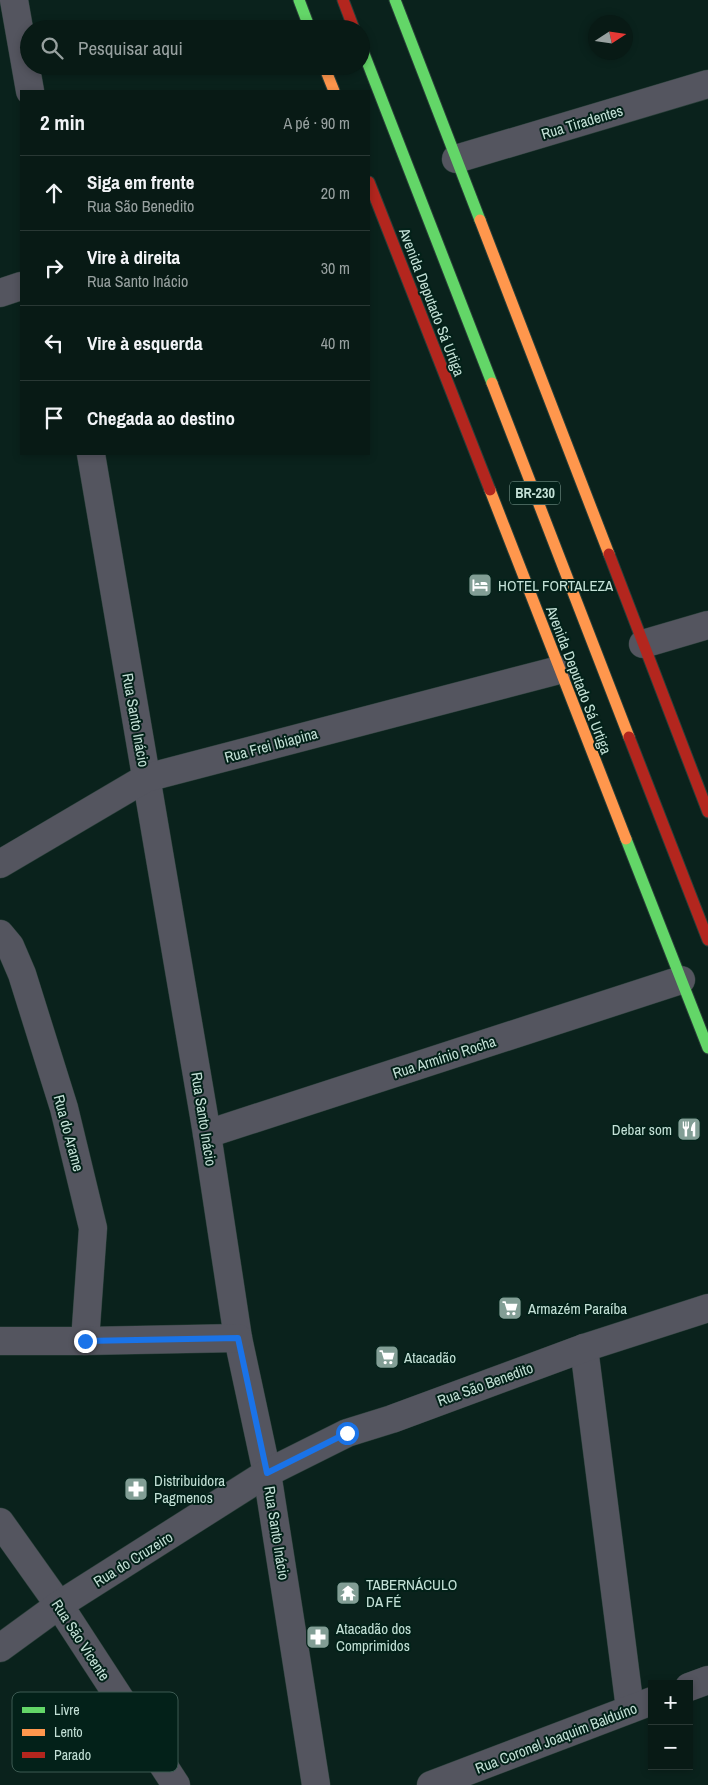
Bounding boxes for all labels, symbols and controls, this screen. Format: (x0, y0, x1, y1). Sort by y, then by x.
north arrow (588, 15, 633, 60)
search box (20, 20, 370, 75)
icon: search (38, 34, 66, 62)
text: Pesquisar aqui (78, 35, 183, 61)
street label: Rua Tiradentes (539, 100, 625, 144)
text: 2 min (40, 108, 85, 137)
text: A pé · 90 m (284, 112, 350, 134)
text: Siga em frente (87, 169, 194, 195)
icon: ahead (40, 179, 68, 207)
text: 20 m (321, 182, 350, 204)
text: Rua São Benedito (87, 195, 194, 217)
street label: Avenida Deputado Sá Urtiga (394, 224, 470, 379)
text: Vire à direita (87, 244, 180, 270)
icon: right (40, 254, 68, 282)
text: 30 m (321, 257, 350, 279)
text: Rua Santo Inácio (87, 270, 188, 292)
icon: left (40, 329, 68, 357)
text: Vire à esquerda (87, 330, 203, 356)
text: 40 m (321, 332, 350, 354)
icon: arrive (40, 404, 68, 432)
text: Chegada ao destino (87, 405, 235, 431)
road number: BR-230 (510, 482, 560, 504)
hotel icon: HOTEL FORTALEZA (467, 572, 493, 598)
place label: HOTEL FORTALEZA (498, 575, 614, 596)
street label: Avenida Deputado Sá Urtiga (541, 602, 617, 757)
street label: Rua Santo Inácio (117, 671, 155, 769)
street label: Rua Frei Ibiapina (222, 722, 320, 768)
street label: Rua Armínio Rocha (390, 1030, 498, 1084)
street label: Rua Santo Inácio (186, 1070, 222, 1168)
street label: Rua do Arame (49, 1092, 89, 1174)
restaurant icon: Debar som (676, 1116, 702, 1142)
place label: Debar som (612, 1119, 672, 1140)
supermarket icon: Armazém Paraíba (497, 1295, 523, 1321)
place label: Armazém Paraíba (527, 1298, 627, 1319)
route end (74, 1330, 97, 1353)
supermarket icon: Atacadão (374, 1344, 400, 1370)
place label: Atacadão (403, 1347, 456, 1368)
street label: Rua São Benedito (434, 1357, 536, 1411)
route start (336, 1422, 359, 1445)
place label: Distribuidora Pagmenos (154, 1470, 225, 1508)
pharmacy icon: Distribuidora Pagmenos (123, 1476, 149, 1502)
street label: Rua Santo Inácio (259, 1484, 295, 1582)
street label: Rua do Cruzeiro (89, 1526, 177, 1592)
place label: TABERNÁCULO DA FÉ (366, 1574, 457, 1612)
temple icon: TABERNÁCULO DA FÉ (335, 1580, 361, 1606)
street label: Rua São Vicente (47, 1595, 115, 1685)
place label: Atacadão dos Comprimidos (335, 1618, 411, 1656)
pharmacy icon: Atacadão dos Comprimidos (305, 1624, 331, 1650)
map controls (648, 1680, 693, 1770)
button: + (648, 1680, 693, 1725)
legend (12, 1692, 178, 1772)
street label: Rua Coronel Joaquim Balduíno (472, 1697, 640, 1779)
text: Livre (54, 1701, 80, 1719)
text: Lento (54, 1723, 83, 1741)
button: − (648, 1725, 693, 1770)
text: Parado (54, 1746, 91, 1764)

